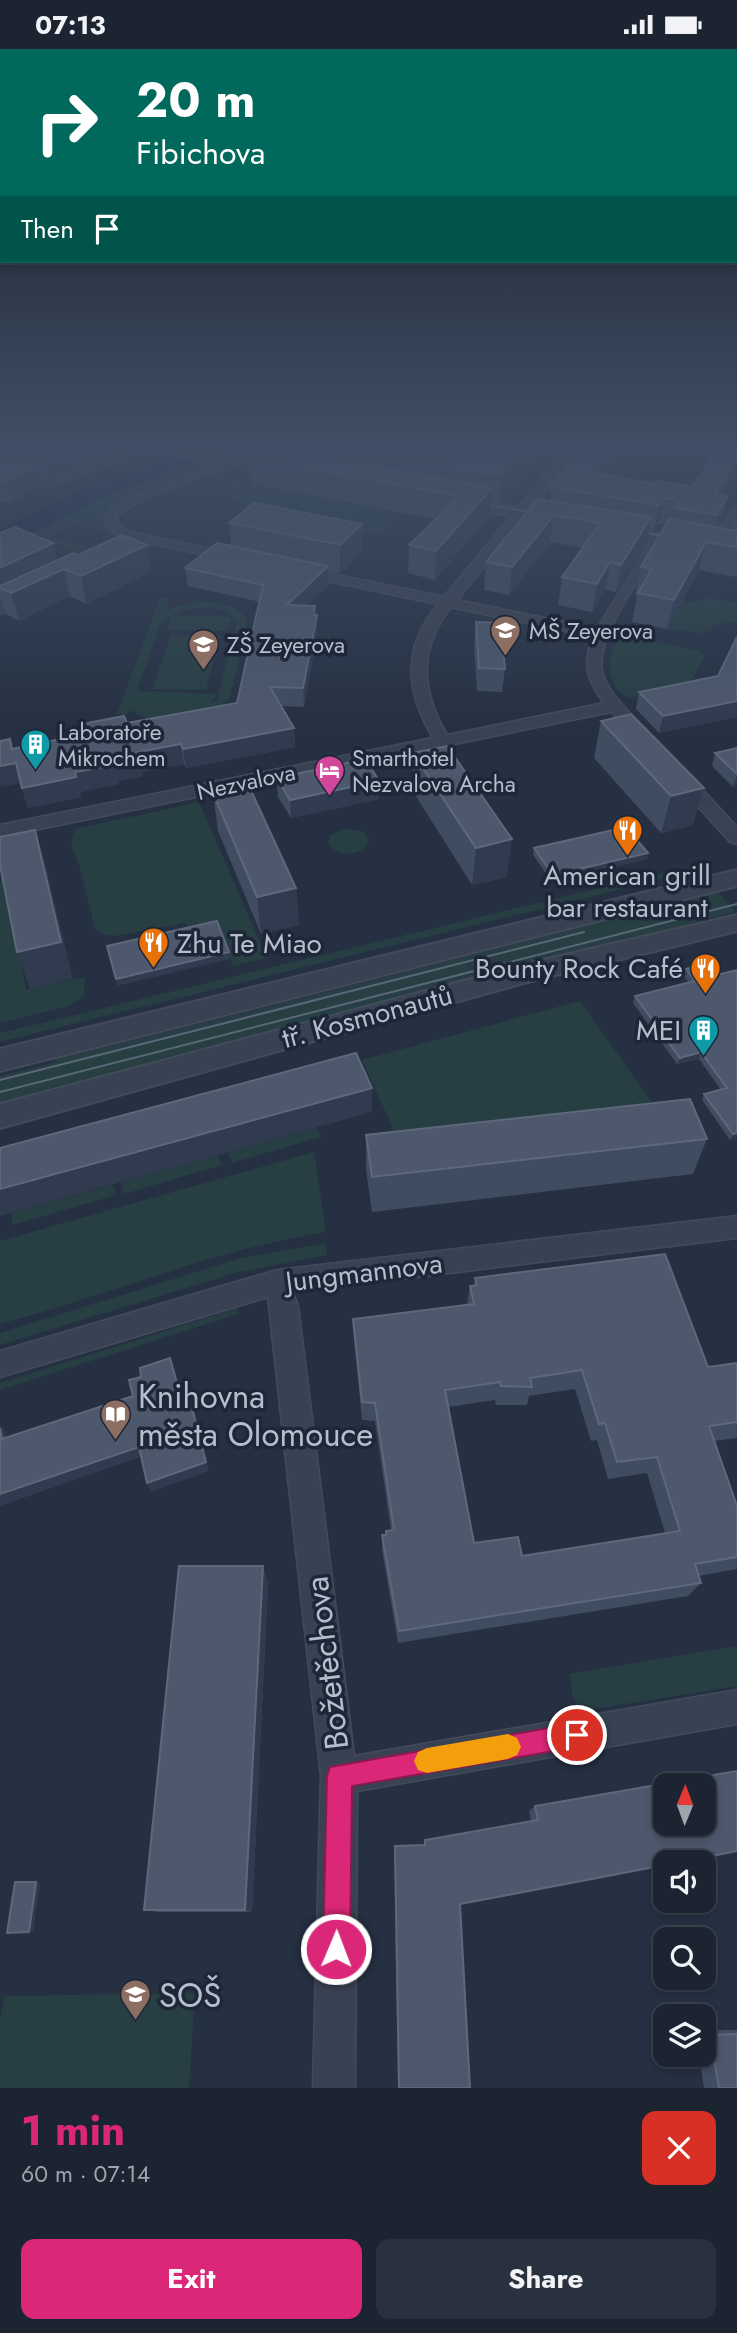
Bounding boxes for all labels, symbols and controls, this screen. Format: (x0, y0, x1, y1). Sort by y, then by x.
text: 07:13 (35, 6, 106, 44)
text: 20 m (136, 65, 255, 135)
icon: right (21, 77, 112, 168)
text: Fibichova (136, 130, 265, 176)
text: Then (21, 210, 74, 248)
icon: arrive (88, 210, 126, 248)
school or university icon: MŠ Zeyerova (489, 614, 523, 658)
place label: MŠ Zeyerova (529, 614, 653, 648)
school or university icon: ZŠ Zeyerova (187, 628, 221, 672)
place label: ZŠ Zeyerova (227, 628, 345, 662)
place label: Laboratoře Mikrochem (58, 715, 166, 775)
building icon: Laboratoře Mikrochem (18, 728, 52, 772)
place label: Smarthotel Nezvalova Archa (352, 741, 516, 801)
hotel icon: Smarthotel Nezvalova Archa (312, 754, 346, 798)
street label: Nezvalova (193, 755, 299, 809)
restaurant icon: American grill bar restaurant (610, 814, 644, 858)
place label: American grill bar restaurant (543, 855, 711, 928)
place label: Zhu Te Miao (177, 923, 322, 964)
restaurant icon: Zhu Te Miao (137, 926, 171, 970)
place label: Bounty Rock Café (475, 948, 683, 989)
restaurant icon: Bounty Rock Café (689, 951, 723, 995)
street label: tř. Kosmonautů (278, 974, 457, 1059)
place label: MEI (636, 1010, 681, 1051)
building icon: MEI (687, 1013, 721, 1057)
street label: Jungmannova (279, 1243, 445, 1303)
place label: Knihovna města Olomouce (138, 1373, 373, 1458)
library icon: Knihovna města Olomouce (98, 1398, 132, 1442)
street label: Božetěchova (293, 1574, 360, 1752)
pin (547, 1705, 607, 1765)
icon: arrive (558, 1716, 596, 1754)
north arrow (653, 1773, 716, 1836)
map controls (653, 1773, 716, 2067)
button: sound (653, 1850, 716, 1913)
position arrow (299, 1912, 373, 1986)
button: search (653, 1927, 716, 1990)
place label: SOŠ (159, 1972, 221, 2019)
school or university icon: SOŠ (119, 1978, 153, 2022)
button: layers (653, 2004, 716, 2067)
text: 1 min (21, 2100, 125, 2161)
button: close (642, 2111, 716, 2185)
text: 60 m · 07:14 (21, 2157, 150, 2191)
button: Exit (21, 2239, 362, 2319)
button: Share (376, 2239, 716, 2319)

